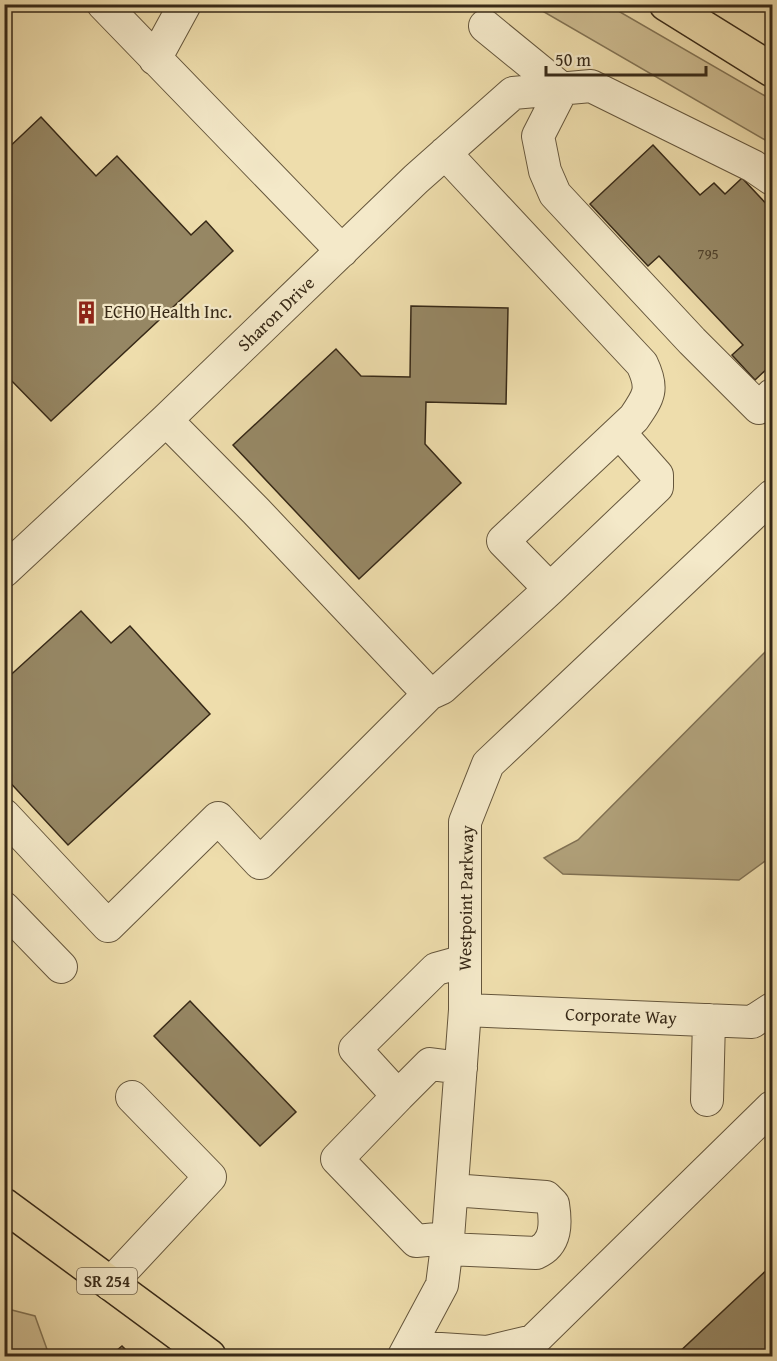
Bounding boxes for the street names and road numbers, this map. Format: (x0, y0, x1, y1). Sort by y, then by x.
street label: Sharon Drive (231, 270, 320, 357)
street label: Westpoint Parkway (451, 825, 480, 971)
street label: Corporate Way (565, 1000, 677, 1031)
road number: SR 254 (77, 1268, 137, 1294)

